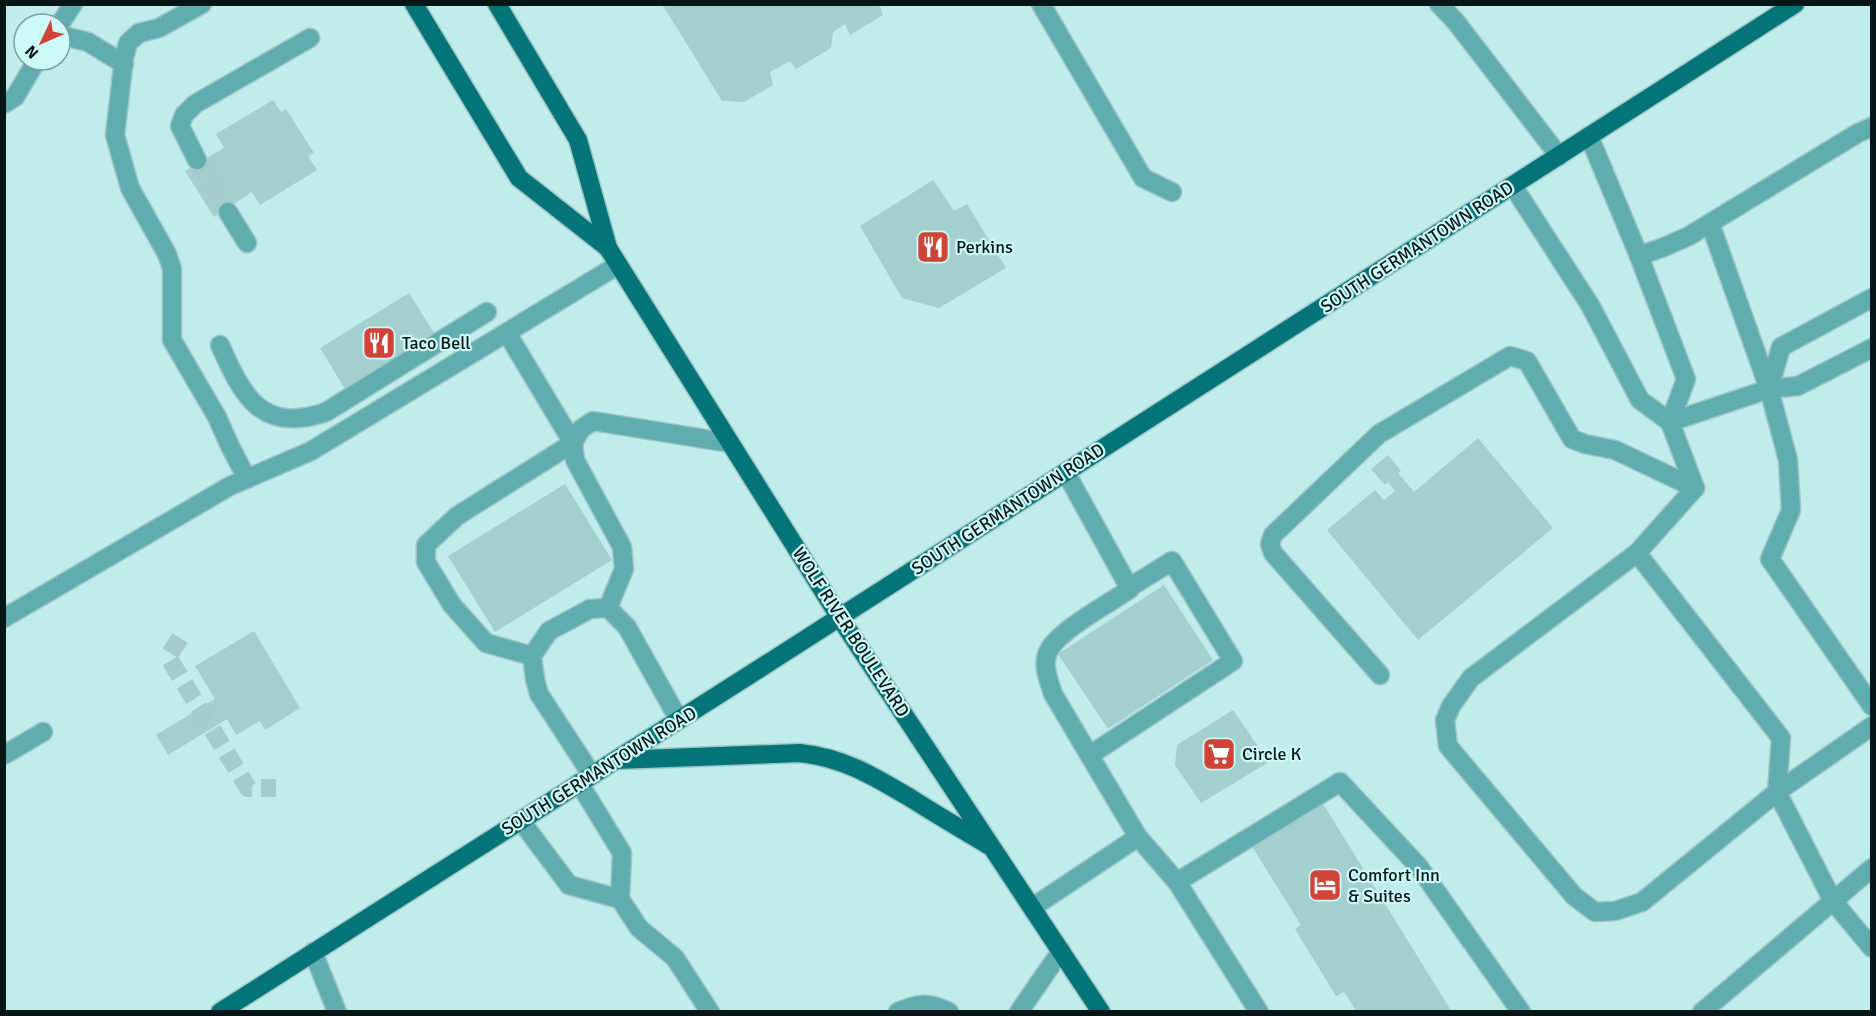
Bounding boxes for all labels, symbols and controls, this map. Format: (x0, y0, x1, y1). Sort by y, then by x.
north arrow (12, 12, 72, 72)
text: N (21, 41, 43, 63)
street label: SOUTH GERMANTOWN ROAD (1316, 176, 1518, 318)
restaurant icon: Perkins (915, 229, 951, 265)
place label: Perkins (956, 236, 1013, 258)
restaurant icon: Taco Bell (361, 325, 397, 361)
place label: Taco Bell (402, 332, 471, 354)
street label: SOUTH GERMANTOWN ROAD (907, 438, 1109, 580)
street label: WOLF RIVER BOULEVARD (788, 543, 914, 721)
street label: SOUTH GERMANTOWN ROAD (498, 702, 700, 840)
supermarket icon: Circle K (1201, 736, 1237, 772)
place label: Circle K (1242, 743, 1302, 765)
place label: Comfort Inn & Suites (1348, 864, 1440, 907)
hotel icon: Comfort Inn & Suites (1307, 867, 1343, 903)

